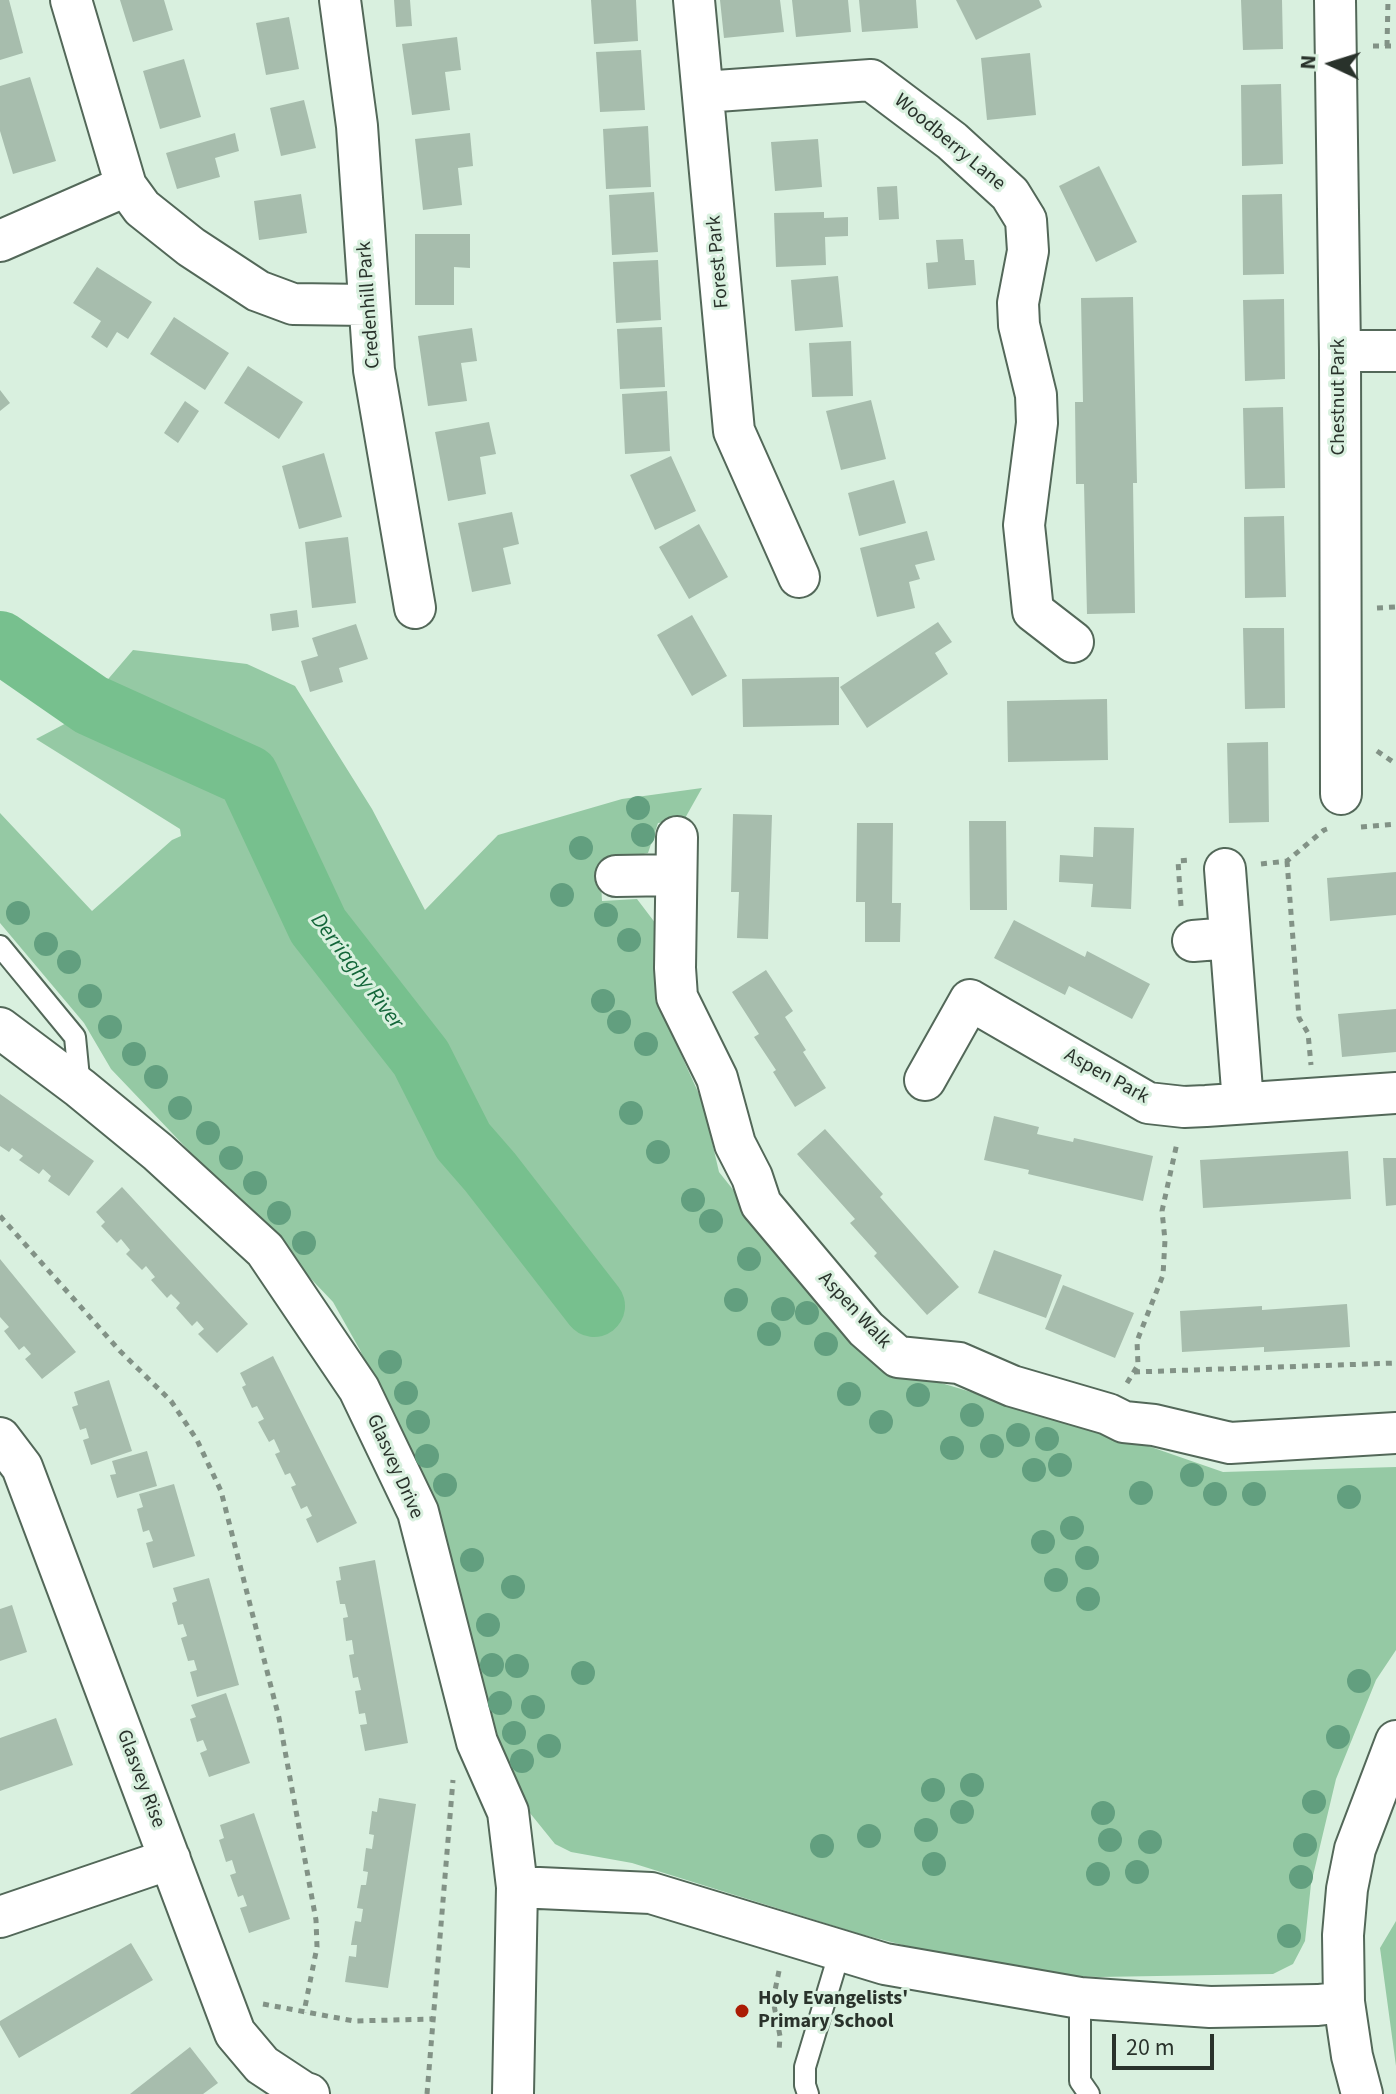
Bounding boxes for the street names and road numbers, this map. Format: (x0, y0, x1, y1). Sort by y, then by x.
street label: Woodberry Lane (888, 89, 1010, 197)
street label: Forest Park (703, 215, 735, 309)
street label: Credenhill Park (354, 241, 386, 369)
street label: Chestnut Park (1328, 339, 1352, 455)
street label: Aspen Park (1059, 1044, 1153, 1110)
street label: Aspen Walk (812, 1268, 896, 1354)
street label: Glasvey Drive (360, 1411, 428, 1523)
street label: Glasvey Rise (110, 1727, 170, 1831)

